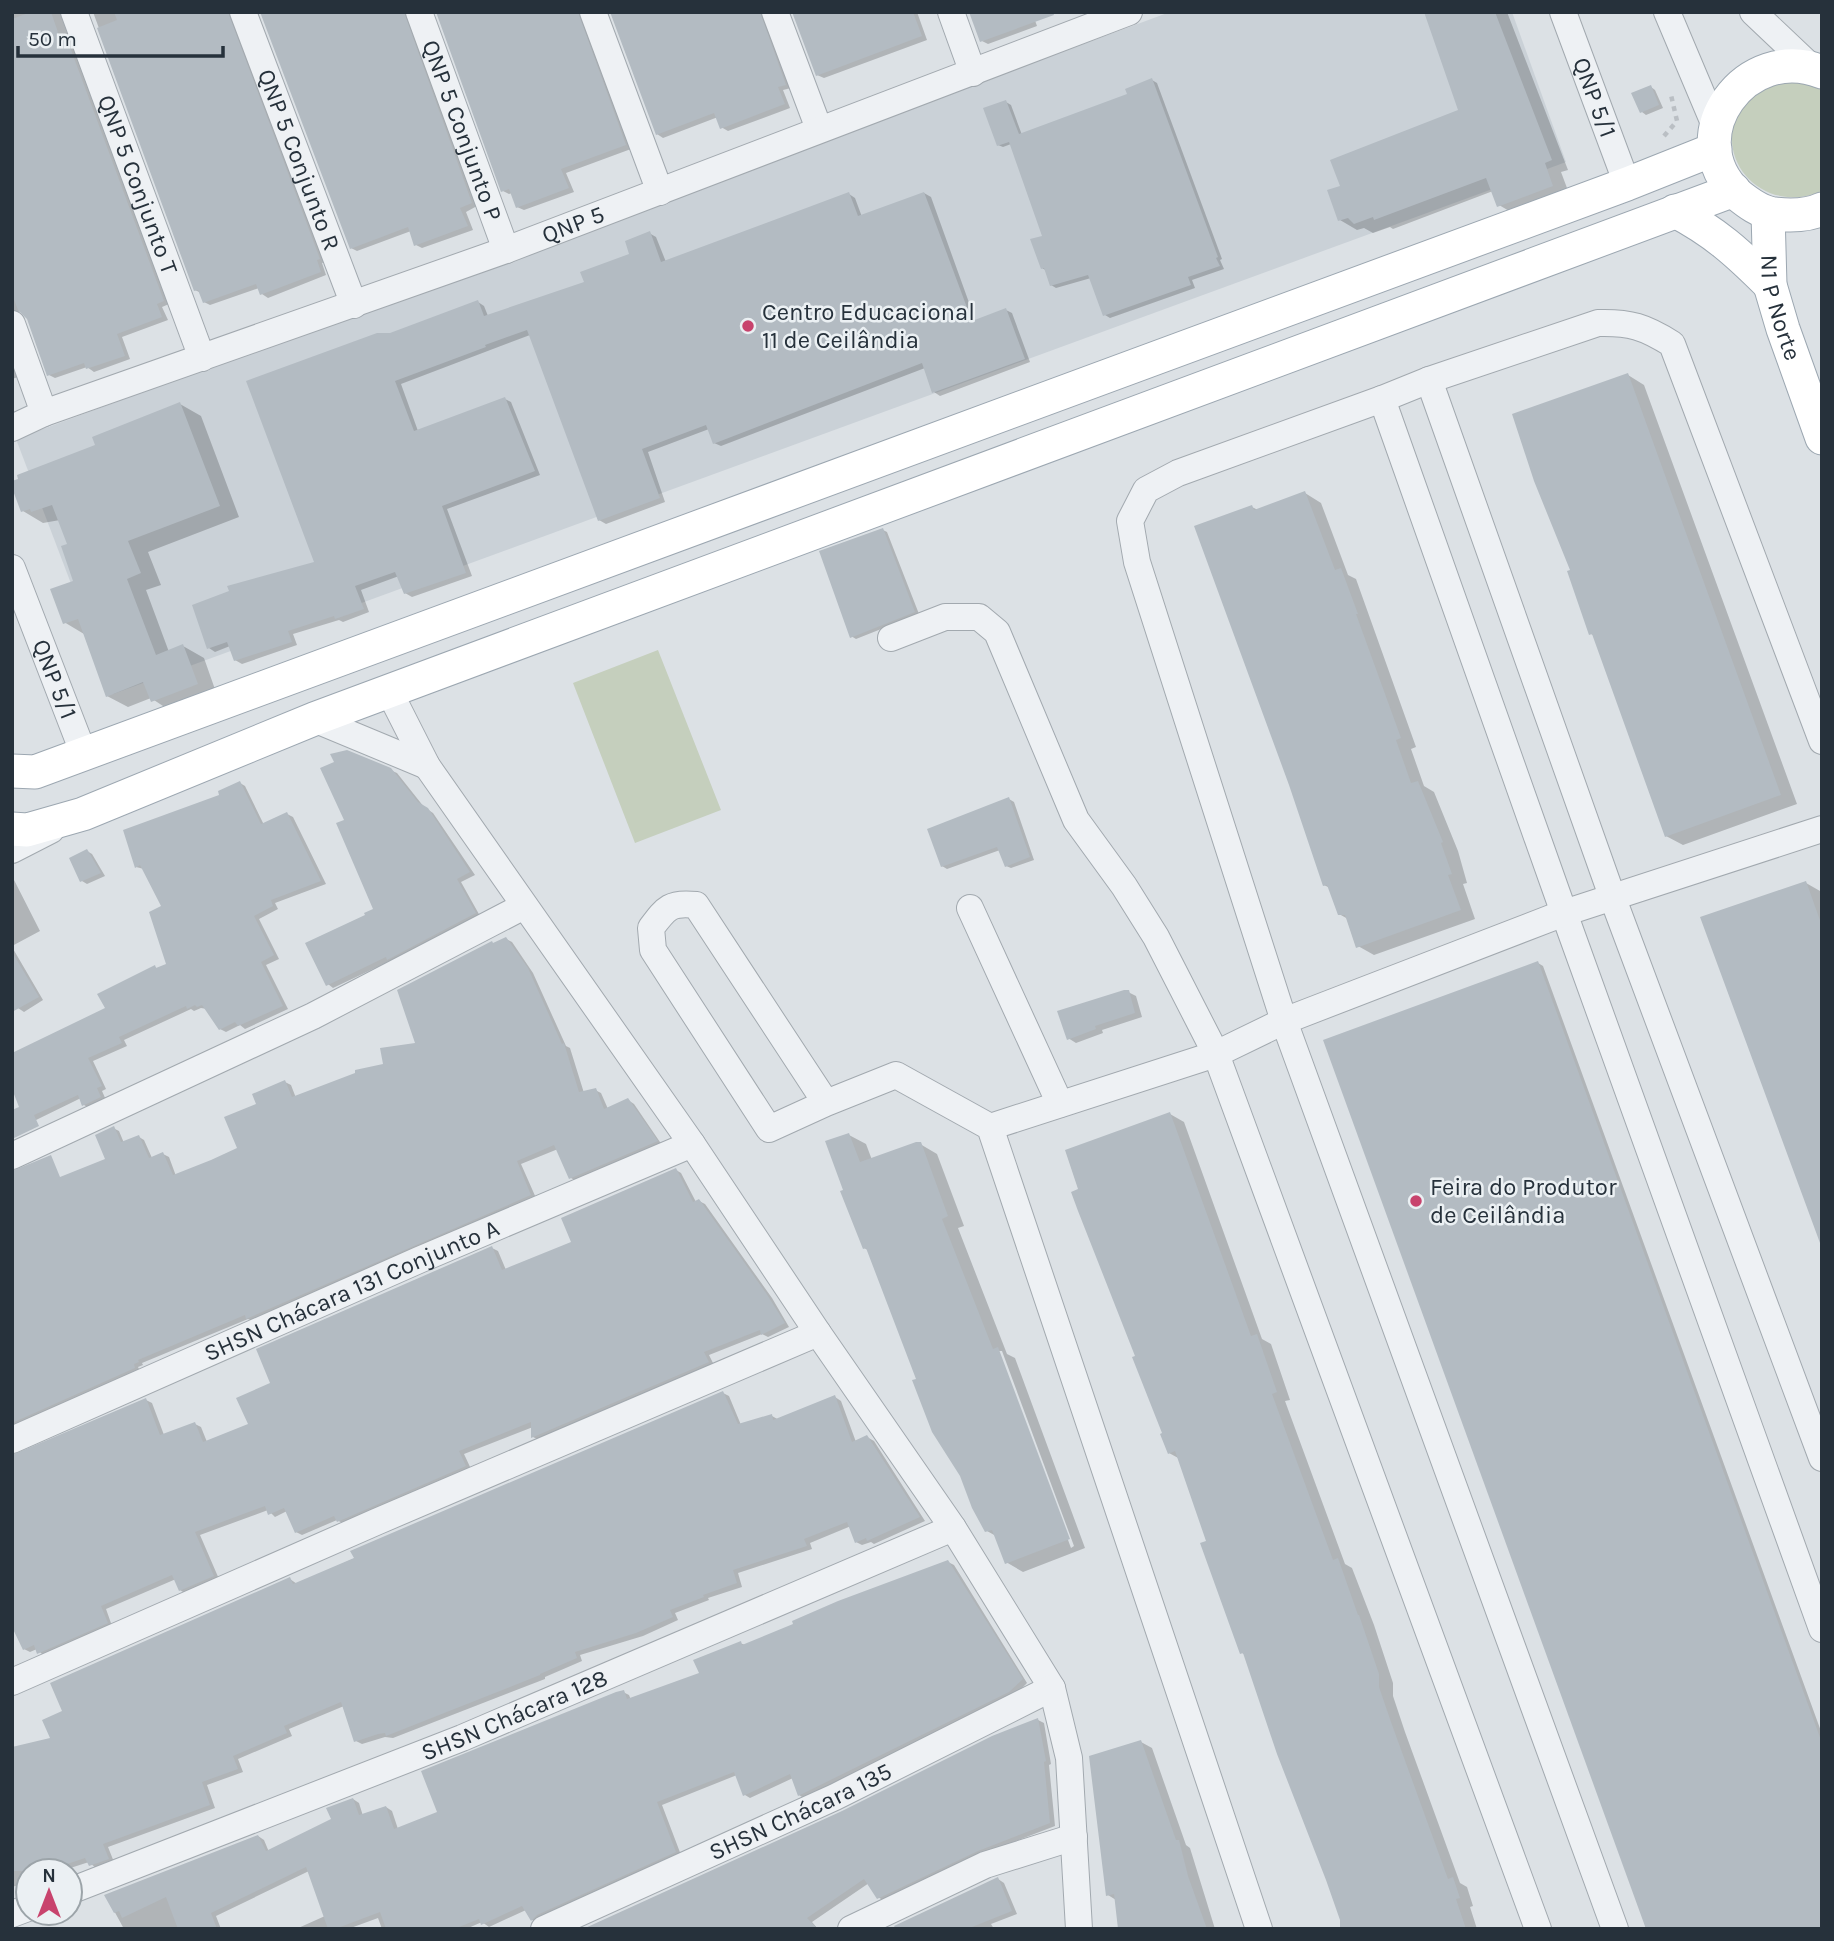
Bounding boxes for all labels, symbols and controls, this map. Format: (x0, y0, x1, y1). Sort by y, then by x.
scale bar (18, 14, 222, 58)
text: 50 m (28, 27, 77, 51)
street label: QNP 5 Conjunto P (416, 36, 508, 225)
street label: QNP 5/1 (1567, 54, 1622, 141)
street label: QNP 5 Conjunto R (252, 65, 346, 254)
street label: QNP 5 Conjunto T (92, 91, 184, 278)
street label: QNP 5 (538, 200, 608, 249)
street label: N1 P Norte (1755, 254, 1807, 364)
place label: Centro Educacional 11 de Ceilândia (762, 298, 975, 354)
marker: Centro Educacional 11 de Ceilândia (740, 318, 756, 334)
street label: QNP 5/1 (27, 635, 83, 723)
place label: Feira do Produtor de Ceilândia (1430, 1173, 1617, 1229)
marker: Feira do Produtor de Ceilândia (1408, 1193, 1424, 1209)
street label: SHSN Chácara 131 Conjunto A (200, 1214, 503, 1367)
street label: SHSN Chácara 128 (417, 1663, 612, 1767)
street label: SHSN Chácara 135 (705, 1757, 896, 1866)
north arrow (14, 1857, 84, 1927)
text: N (42, 1865, 56, 1887)

